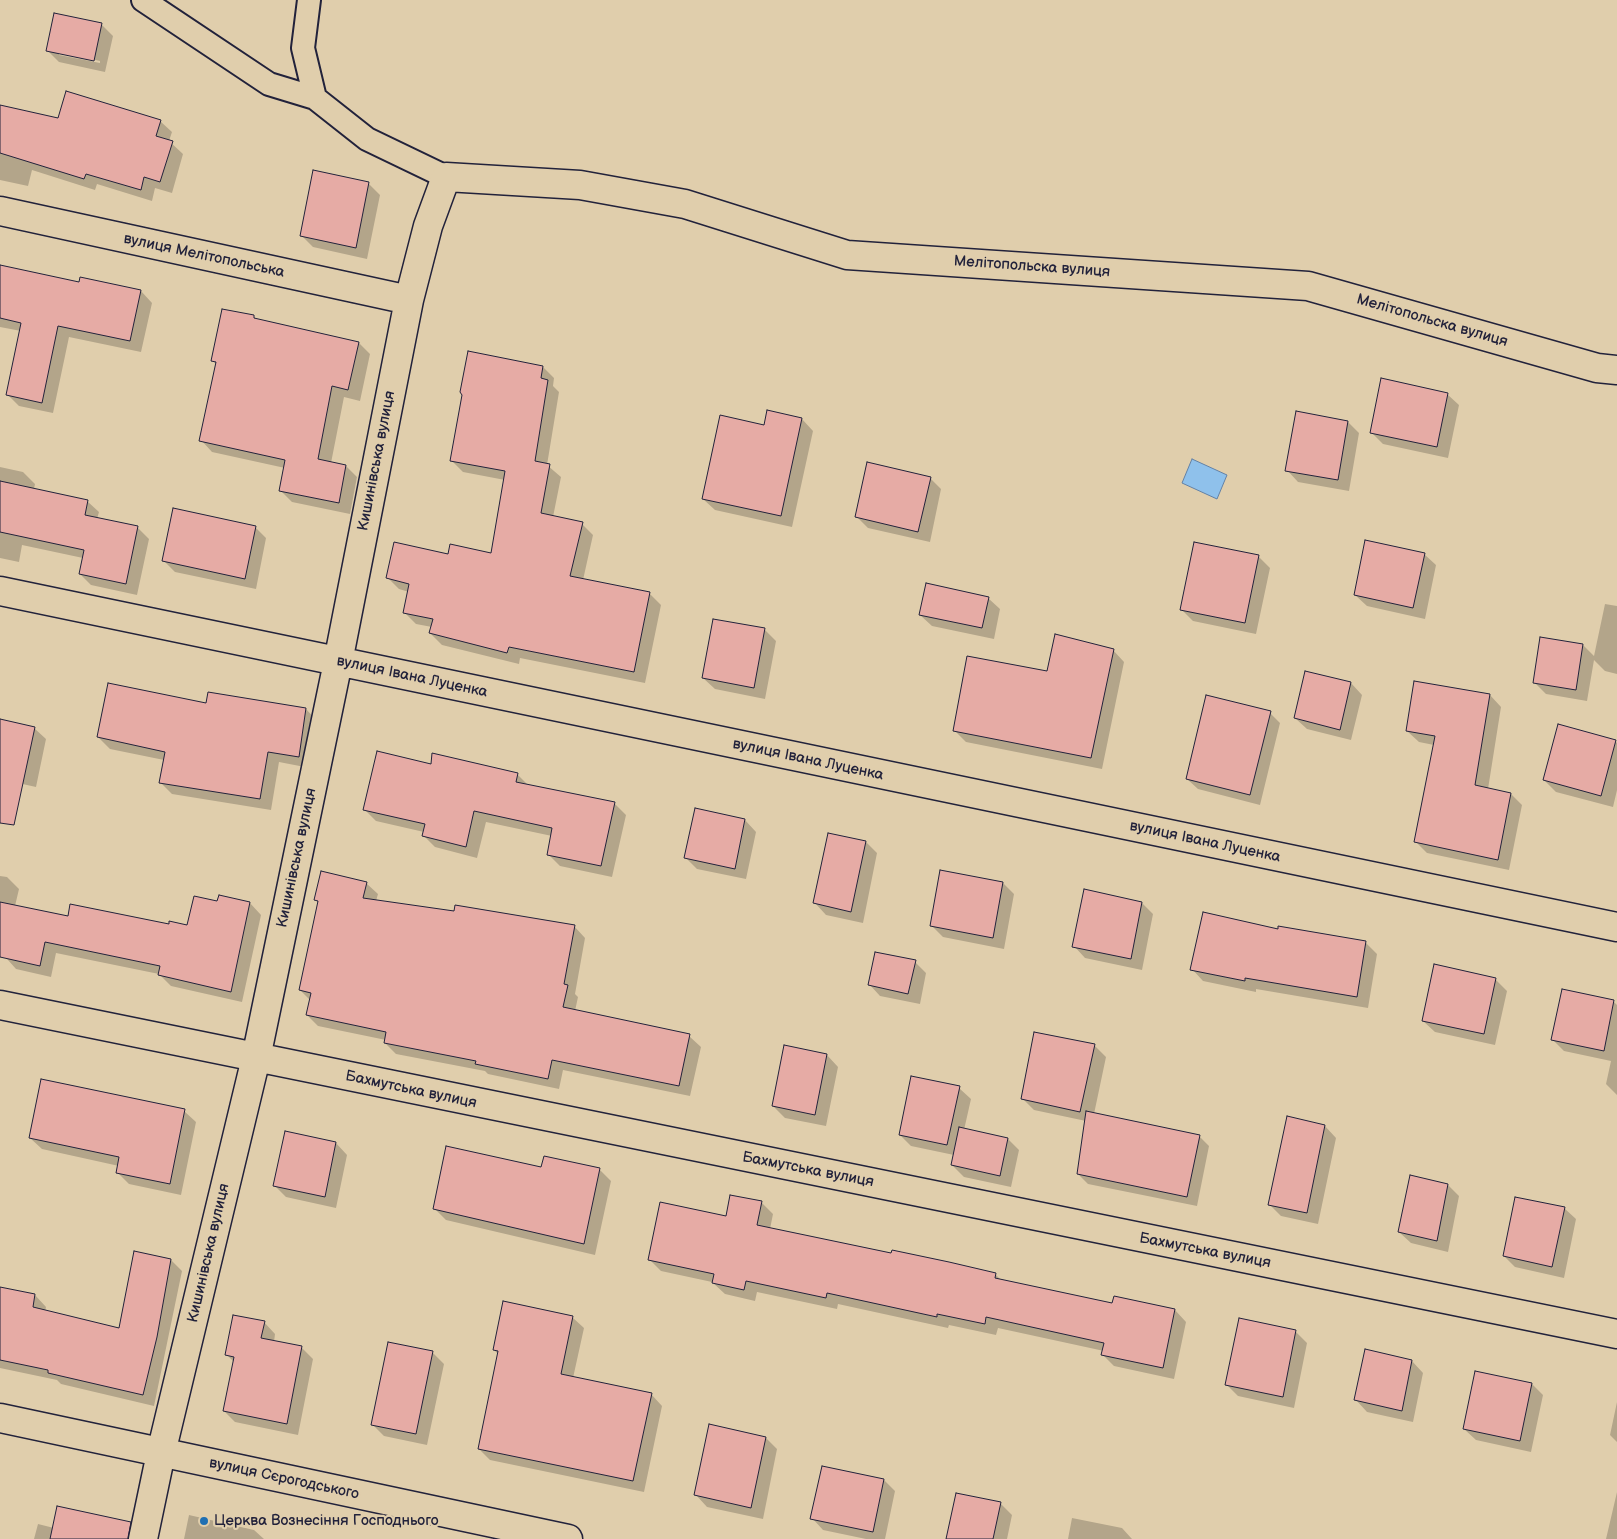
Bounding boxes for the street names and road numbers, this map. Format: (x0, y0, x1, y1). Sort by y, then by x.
street label: вулиця Мелітопольська (122, 230, 286, 282)
street label: Мелітопольска вулиця (953, 253, 1111, 281)
street label: Мелітопольска вулиця (1354, 291, 1510, 351)
street label: Кишинівська вулиця (355, 389, 399, 533)
street label: вулиця Івана Луценка (335, 652, 489, 702)
street label: вулиця Івана Луценка (731, 735, 885, 785)
street label: Кишинівська вулиця (273, 787, 321, 929)
street label: вулиця Івана Луценка (1128, 817, 1282, 867)
street label: Бахмутська вулиця (344, 1067, 478, 1113)
street label: Бахмутська вулиця (741, 1148, 875, 1192)
street label: Кишинівська вулиця (184, 1182, 234, 1324)
street label: Бахмутська вулиця (1138, 1229, 1272, 1273)
street label: вулиця Сєрогодського (207, 1454, 361, 1504)

